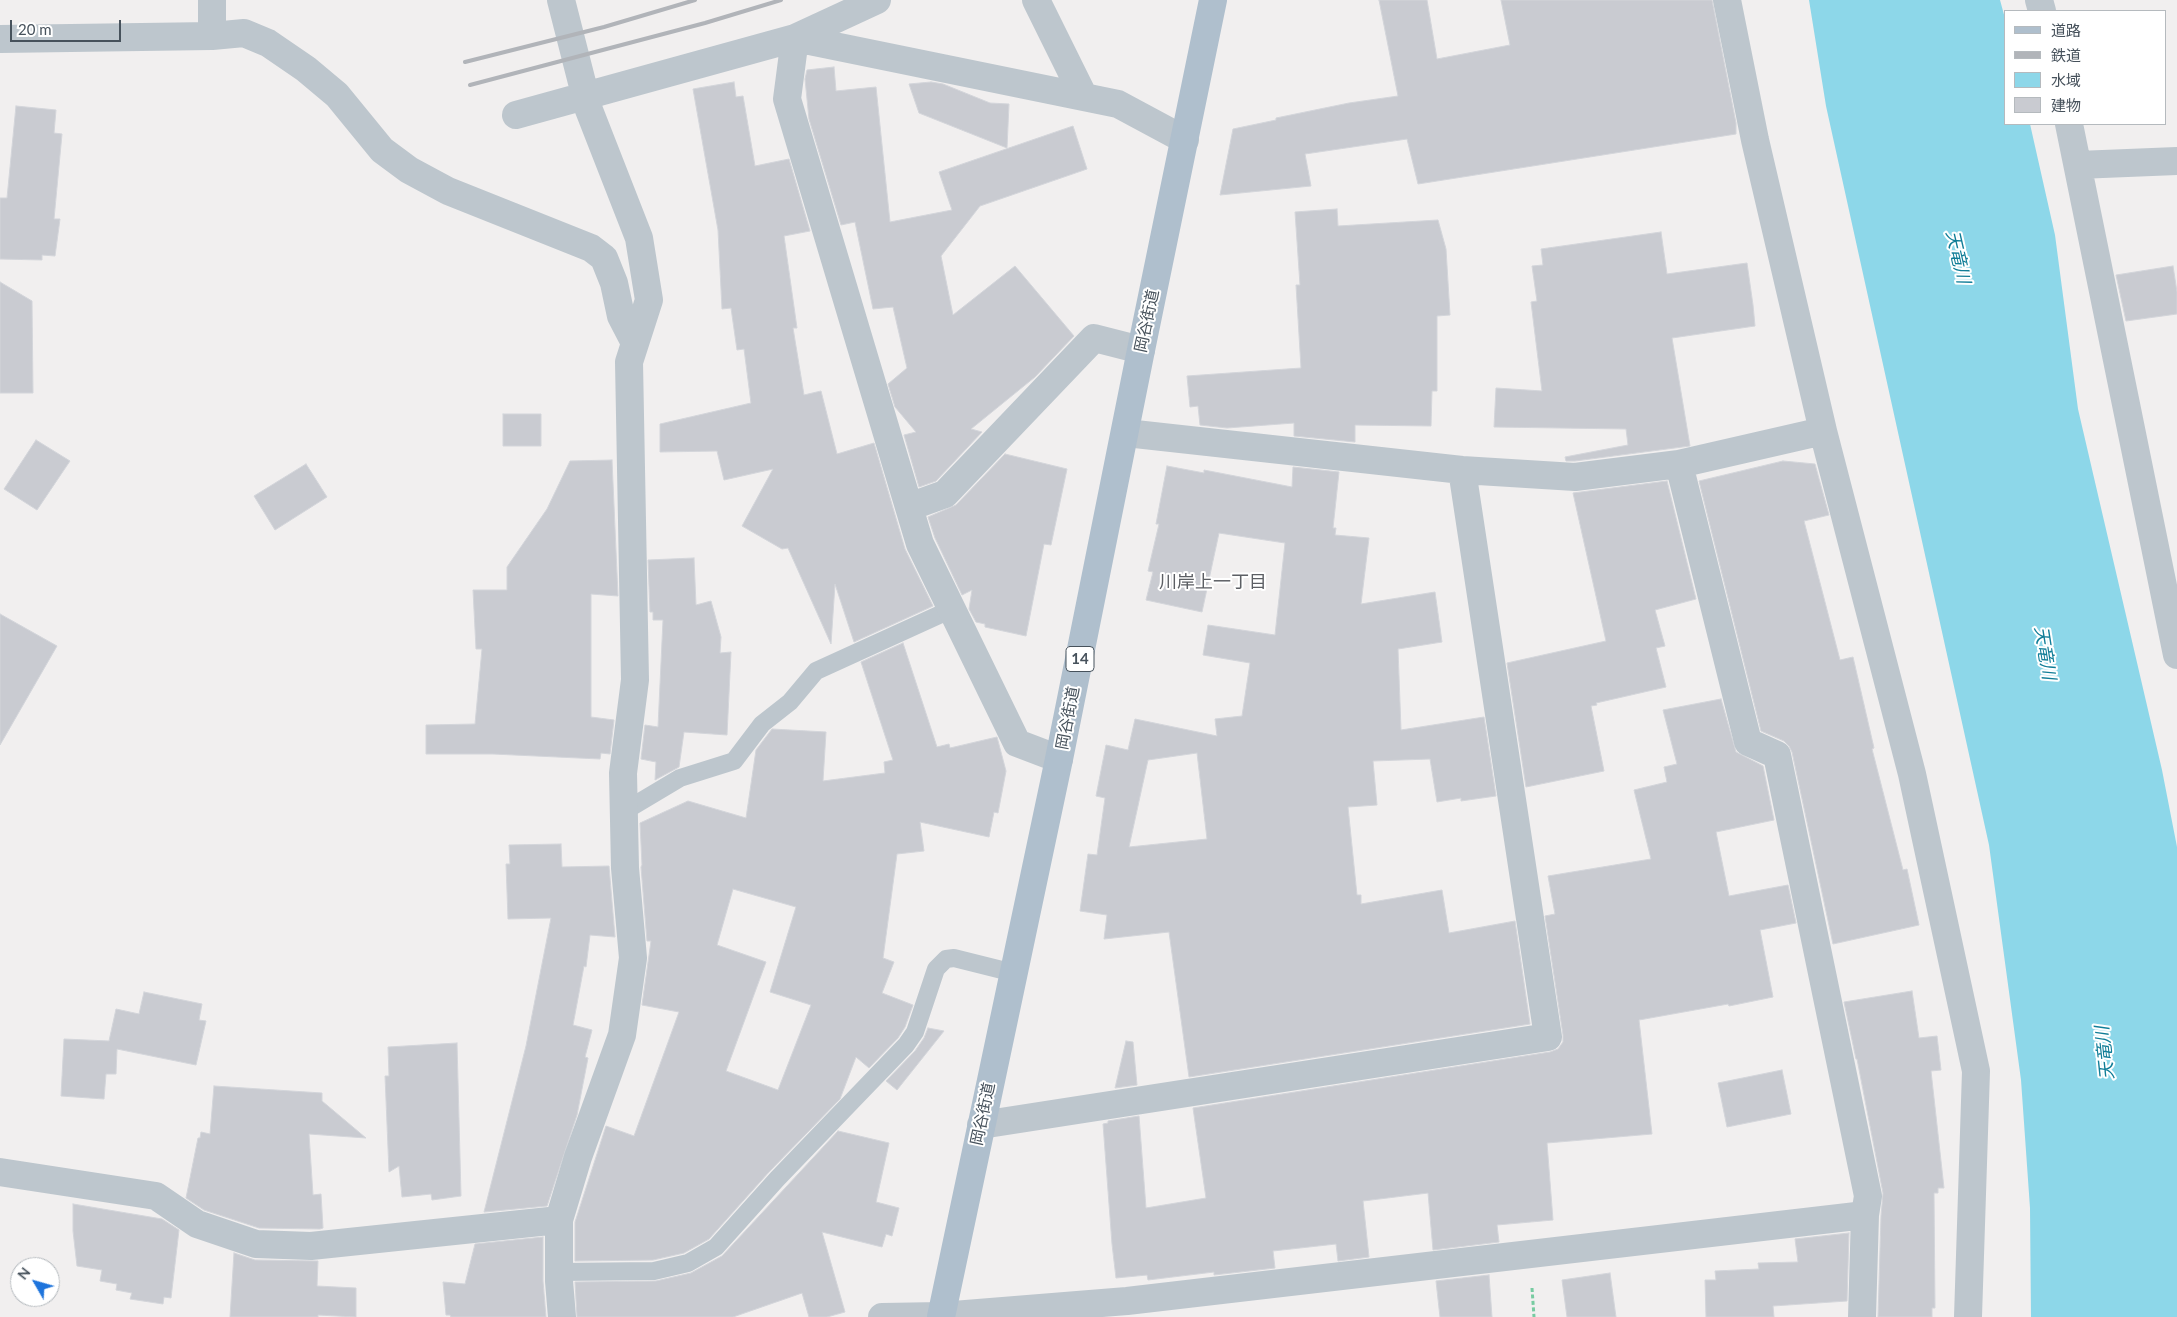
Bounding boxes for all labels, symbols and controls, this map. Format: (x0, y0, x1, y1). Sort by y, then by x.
scale bar (12, 10, 124, 42)
legend (2004, 10, 2167, 125)
text: 20 m (18, 20, 52, 38)
text: 道路 (2051, 21, 2081, 39)
text: 鉄道 (2051, 46, 2081, 64)
text: 水域 (2051, 71, 2081, 89)
text: 建物 (2051, 96, 2081, 114)
water label: 天竜川 (1941, 228, 1975, 286)
street label: 岡谷街道 (1131, 288, 1163, 354)
district label: 川岸上一丁目 (1159, 571, 1267, 593)
water label: 天竜川 (2030, 625, 2060, 681)
road number: 14 (1066, 646, 1094, 672)
street label: 岡谷街道 (1052, 685, 1084, 751)
water label: 天竜川 (2091, 1025, 2119, 1081)
street label: 岡谷街道 (967, 1081, 999, 1147)
north arrow (10, 1257, 60, 1307)
text: N (14, 1264, 34, 1283)

